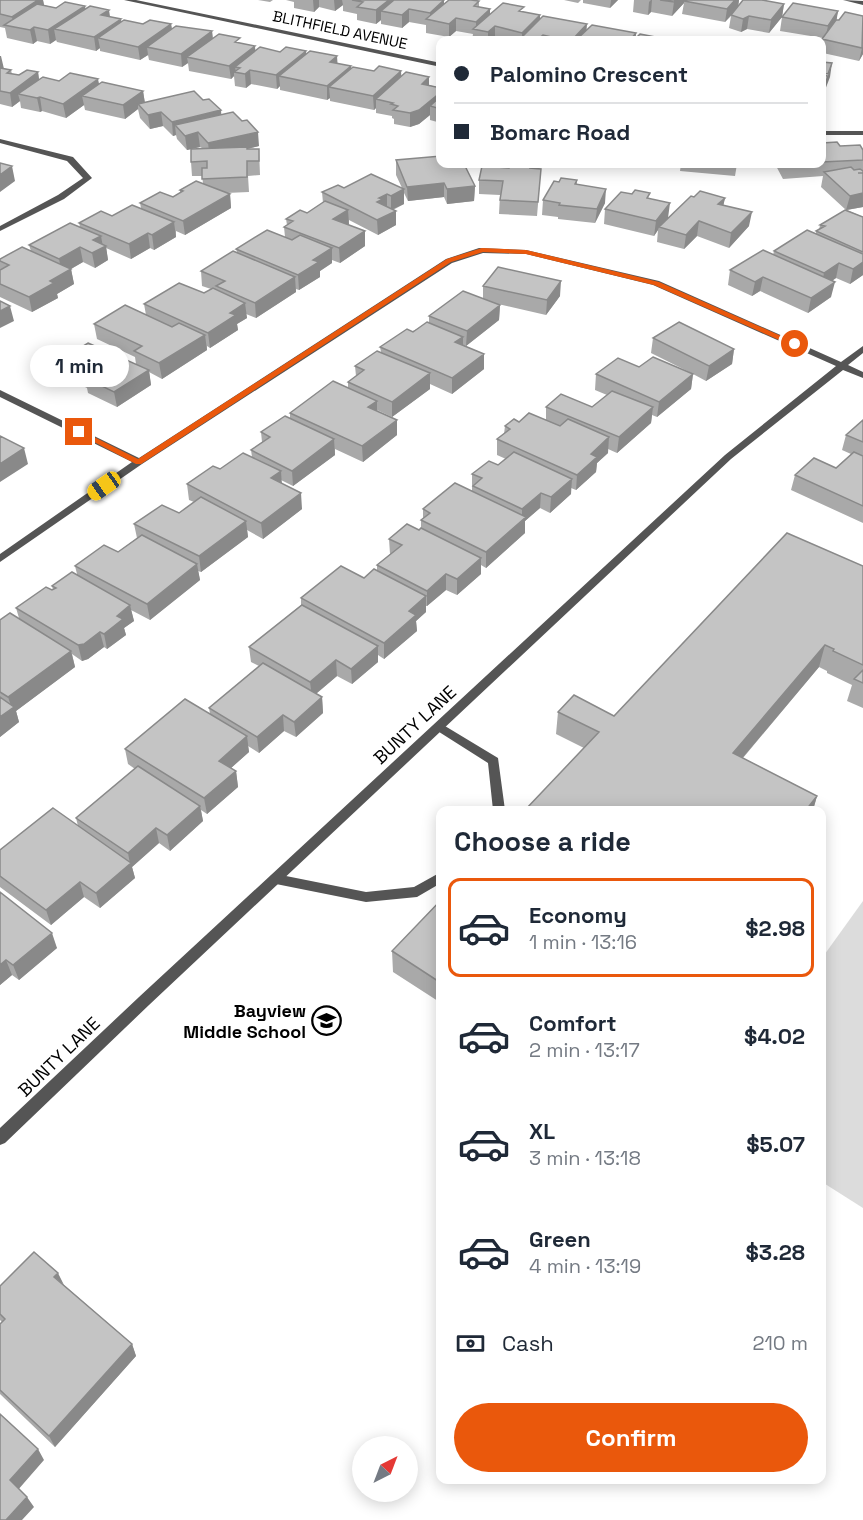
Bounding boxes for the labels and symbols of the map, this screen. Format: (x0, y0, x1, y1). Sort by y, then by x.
street label: BLITHFIELD AVENUE (271, 6, 409, 53)
route start (781, 330, 808, 357)
callout: 1 min (29, 345, 128, 387)
route end (65, 418, 92, 445)
car (84, 468, 124, 504)
street label: BUNTY LANE (368, 680, 461, 769)
place label: Bayview Middle School (183, 999, 306, 1043)
school or university icon: Bayview Middle School (311, 1005, 343, 1037)
street label: BUNTY LANE (13, 1012, 104, 1101)
north arrow (352, 1436, 418, 1502)

